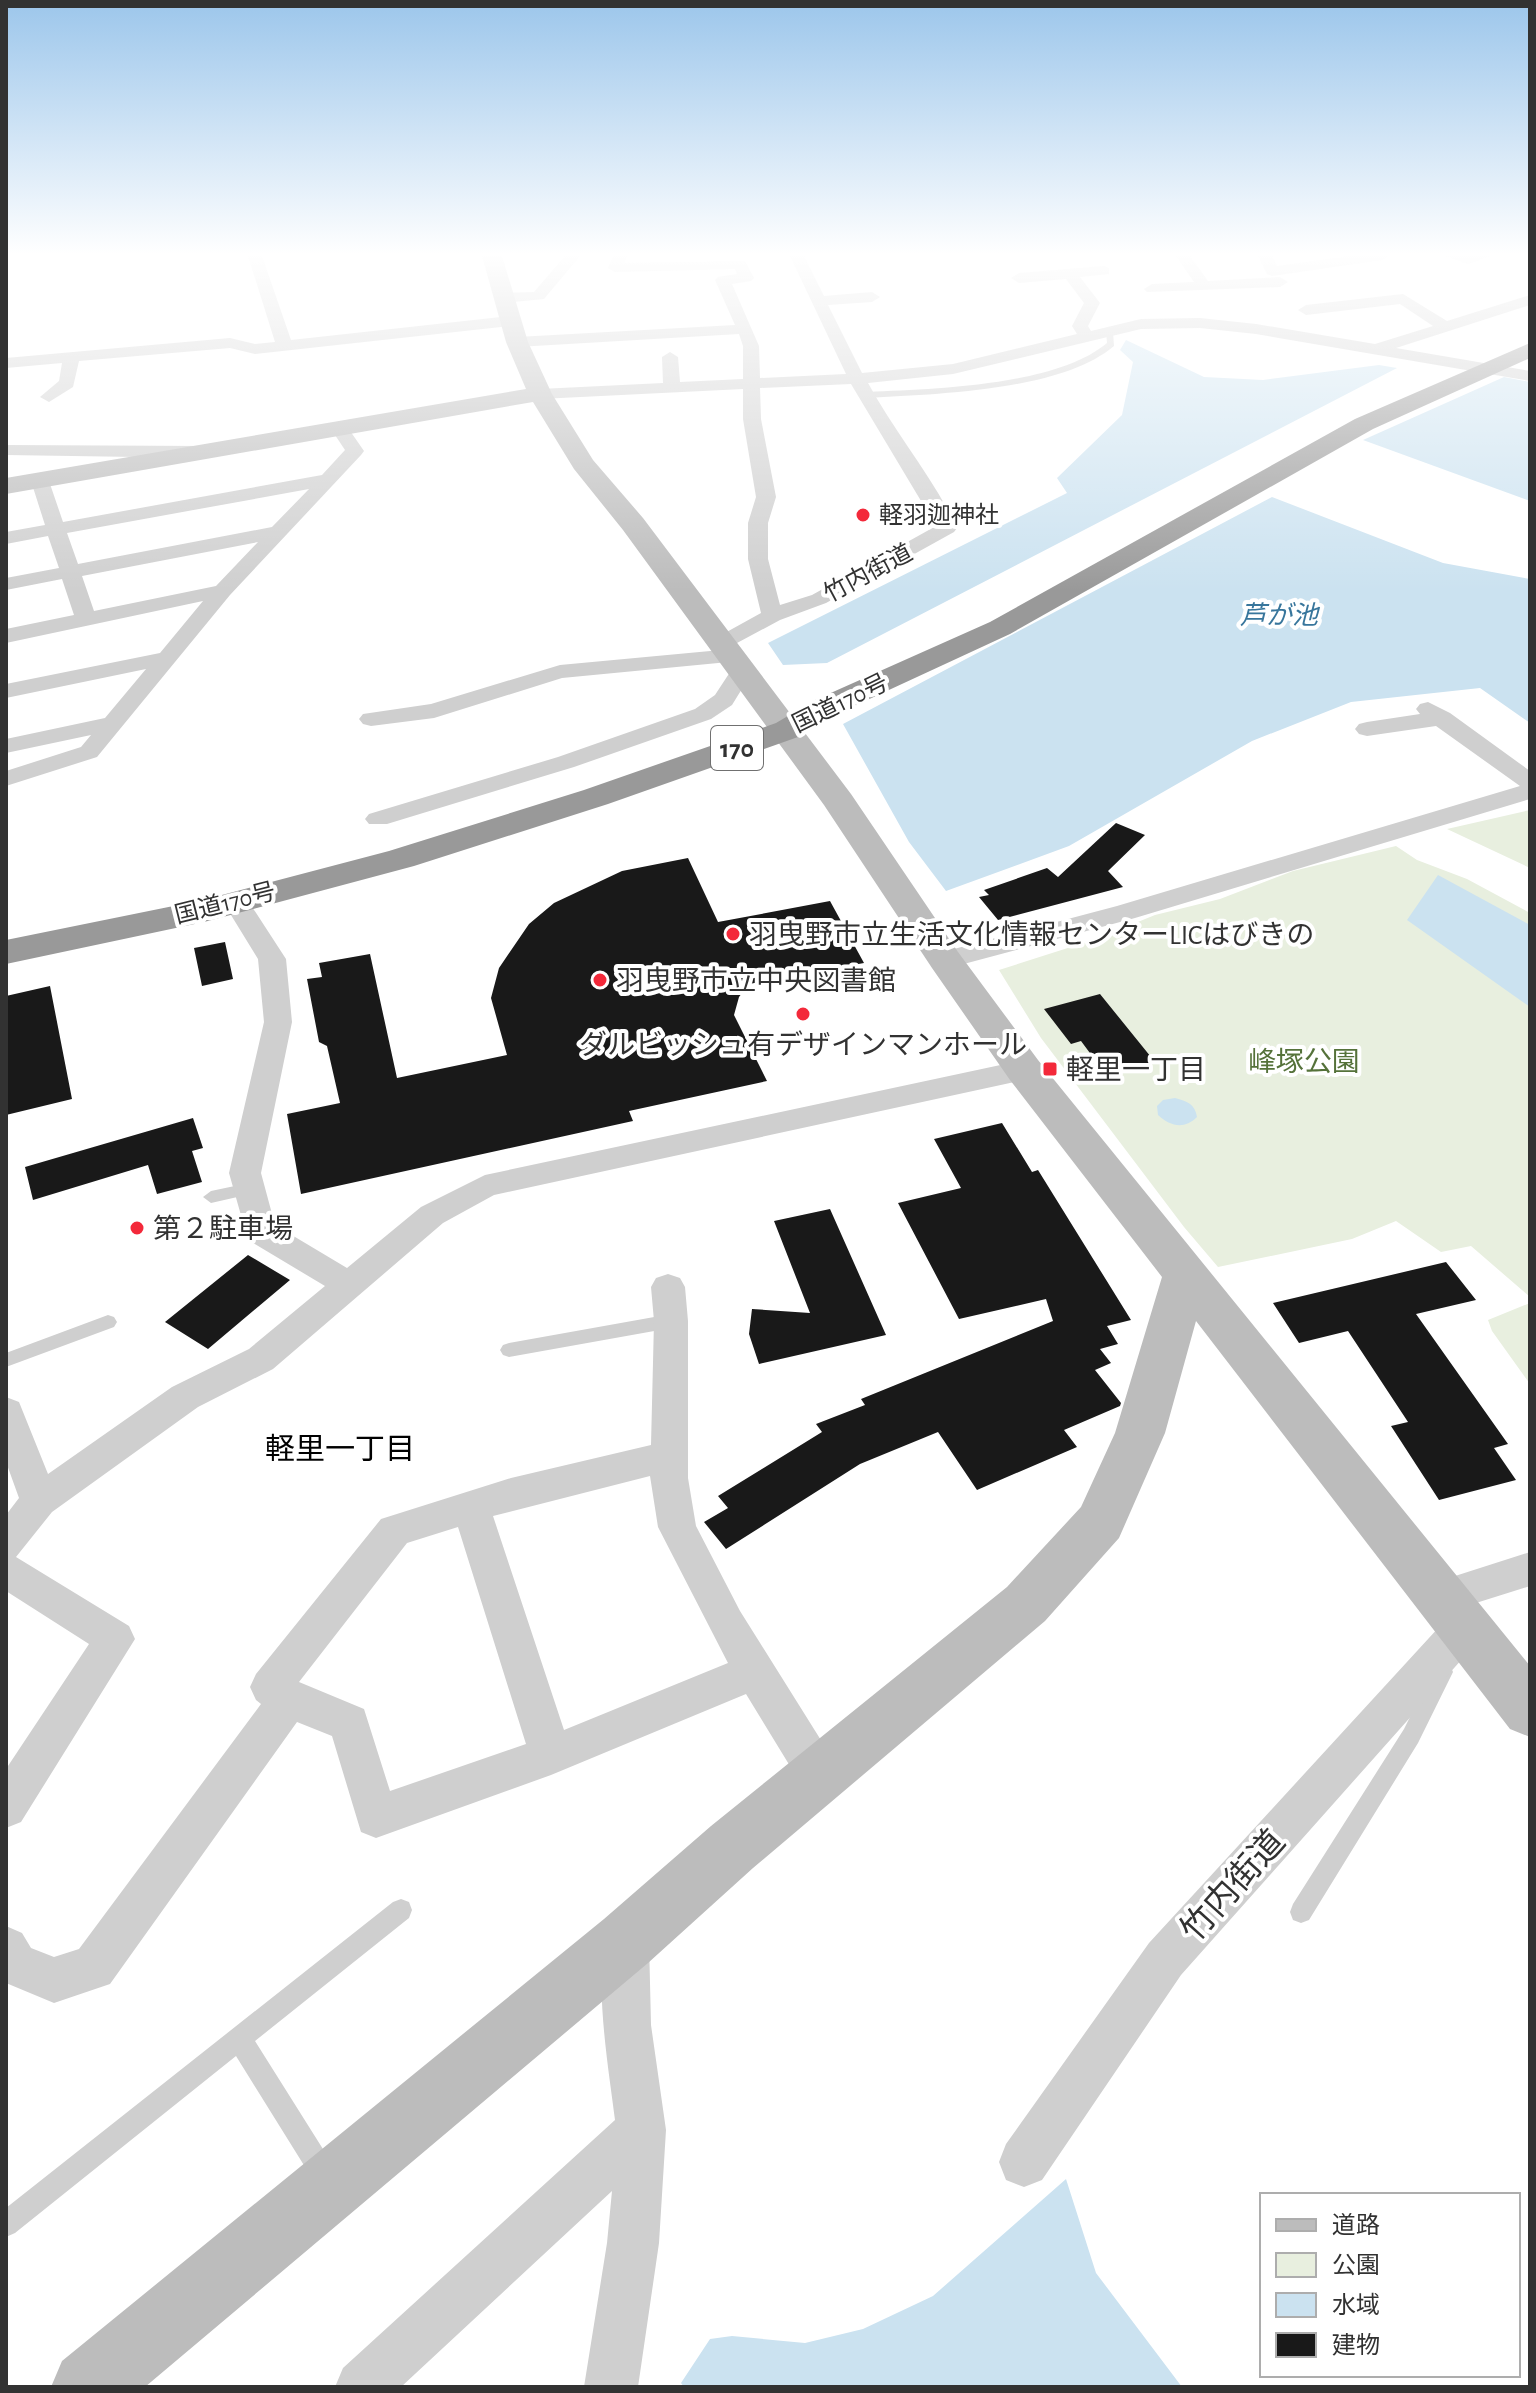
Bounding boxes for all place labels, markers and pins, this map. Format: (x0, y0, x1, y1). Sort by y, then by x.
place label: 軽羽迦神社 (879, 502, 999, 528)
marker: 軽羽迦神社 (854, 506, 872, 524)
place label: 羽曳野市立生活文化情報センターLICはびきの (749, 920, 1314, 950)
marker: 羽曳野市立生活文化情報センターLICはびきの (724, 925, 742, 943)
place label: 羽曳野市立中央図書館 (616, 966, 896, 996)
marker: 羽曳野市立中央図書館 (591, 971, 609, 989)
marker: ダルビッシュ有デザインマンホール (794, 1005, 812, 1023)
place label: ダルビッシュ有デザインマンホール (579, 1030, 1027, 1060)
place label: 軽里一丁目 (1066, 1055, 1206, 1085)
marker: 軽里一丁目 (1041, 1060, 1059, 1078)
place label: 第２駐車場 (153, 1214, 293, 1244)
marker: 第２駐車場 (128, 1219, 146, 1237)

